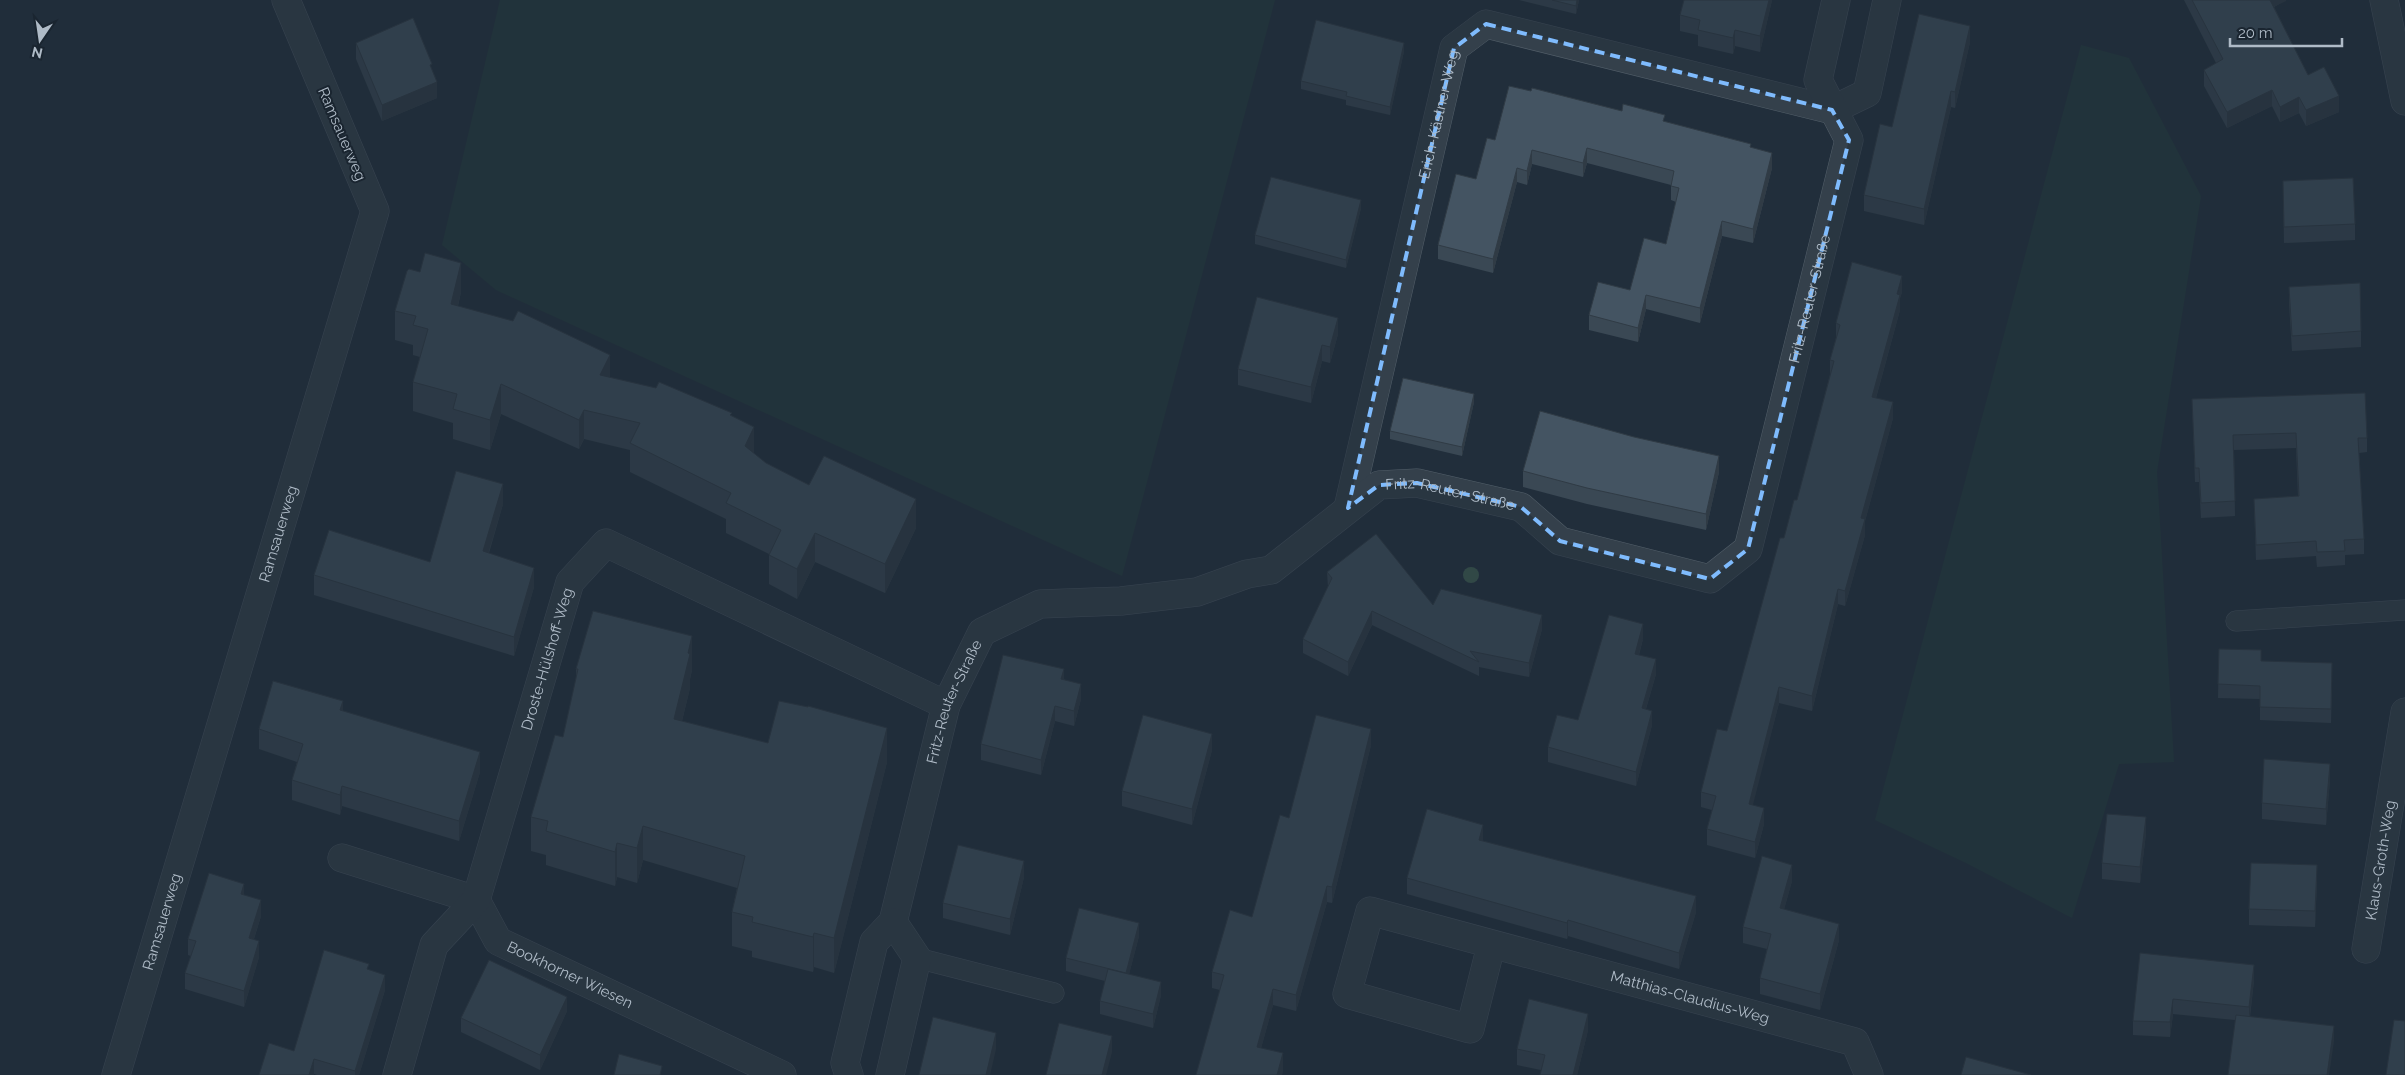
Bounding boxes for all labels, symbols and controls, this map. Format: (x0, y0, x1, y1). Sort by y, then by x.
north arrow (15, 15, 65, 65)
scale bar (2230, 15, 2342, 47)
text: 20 m (2238, 24, 2273, 42)
text: N (30, 44, 44, 62)
street label: Erich-Kästner-Weg (1415, 48, 1462, 181)
street label: Ramsauerweg (314, 84, 370, 184)
street label: Fritz-Reuter-Straße (1785, 233, 1834, 365)
street label: Fritz-Reuter-Straße (1385, 474, 1517, 514)
street label: Ramsauerweg (255, 483, 301, 584)
street label: Droste-Hülshoff-Weg (518, 586, 577, 732)
street label: Fritz-Reuter-Straße (923, 637, 986, 766)
street label: Klaus-Groth-Weg (2362, 799, 2399, 922)
street label: Ramsauerweg (139, 871, 185, 972)
street label: Bookhorner Wiesen (504, 938, 636, 1012)
street label: Matthias-Claudius-Weg (1608, 967, 1771, 1027)

